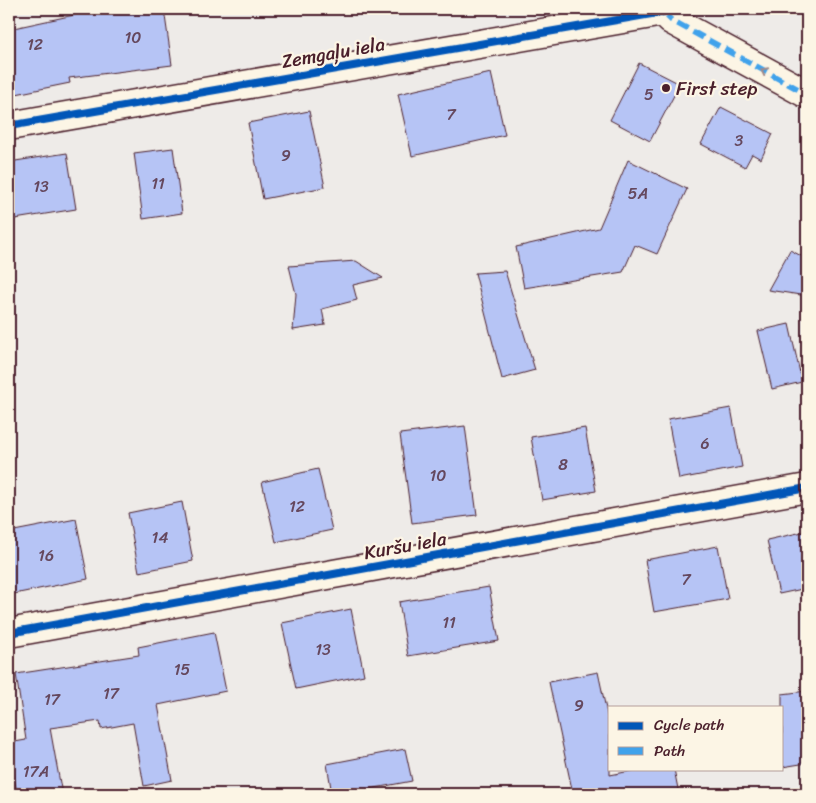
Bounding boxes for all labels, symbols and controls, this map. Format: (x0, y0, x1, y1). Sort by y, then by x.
house number: 10 (125, 23, 141, 52)
street label: Zemgaļu iela (279, 27, 388, 78)
house number: 12 (27, 30, 43, 59)
one-way arrow (760, 67, 769, 77)
place label: First step (676, 72, 758, 105)
house number: 5 (644, 80, 654, 109)
marker: First step (660, 82, 672, 94)
house number: 7 (446, 100, 456, 129)
house number: 3 (735, 126, 744, 155)
house number: 9 (281, 141, 291, 170)
house number: 11 (151, 169, 165, 198)
house number: 13 (33, 172, 49, 201)
house number: 5A (628, 179, 648, 208)
house number: 6 (700, 429, 710, 458)
house number: 8 (558, 450, 568, 479)
house number: 10 (430, 461, 446, 490)
house number: 12 (289, 492, 305, 521)
street label: Kuršu iela (361, 522, 449, 569)
house number: 14 (152, 523, 168, 552)
house number: 16 (38, 541, 54, 570)
house number: 7 (681, 565, 691, 594)
house number: 11 (442, 608, 456, 637)
house number: 13 (315, 635, 331, 664)
house number: 15 (174, 655, 191, 684)
house number: 17 (103, 679, 120, 708)
house number: 17 (44, 685, 61, 714)
house number: 9 (574, 691, 584, 720)
legend (608, 706, 784, 770)
text: Cycle path (654, 712, 725, 738)
text: Path (654, 738, 685, 764)
house number: 17A (23, 757, 49, 786)

